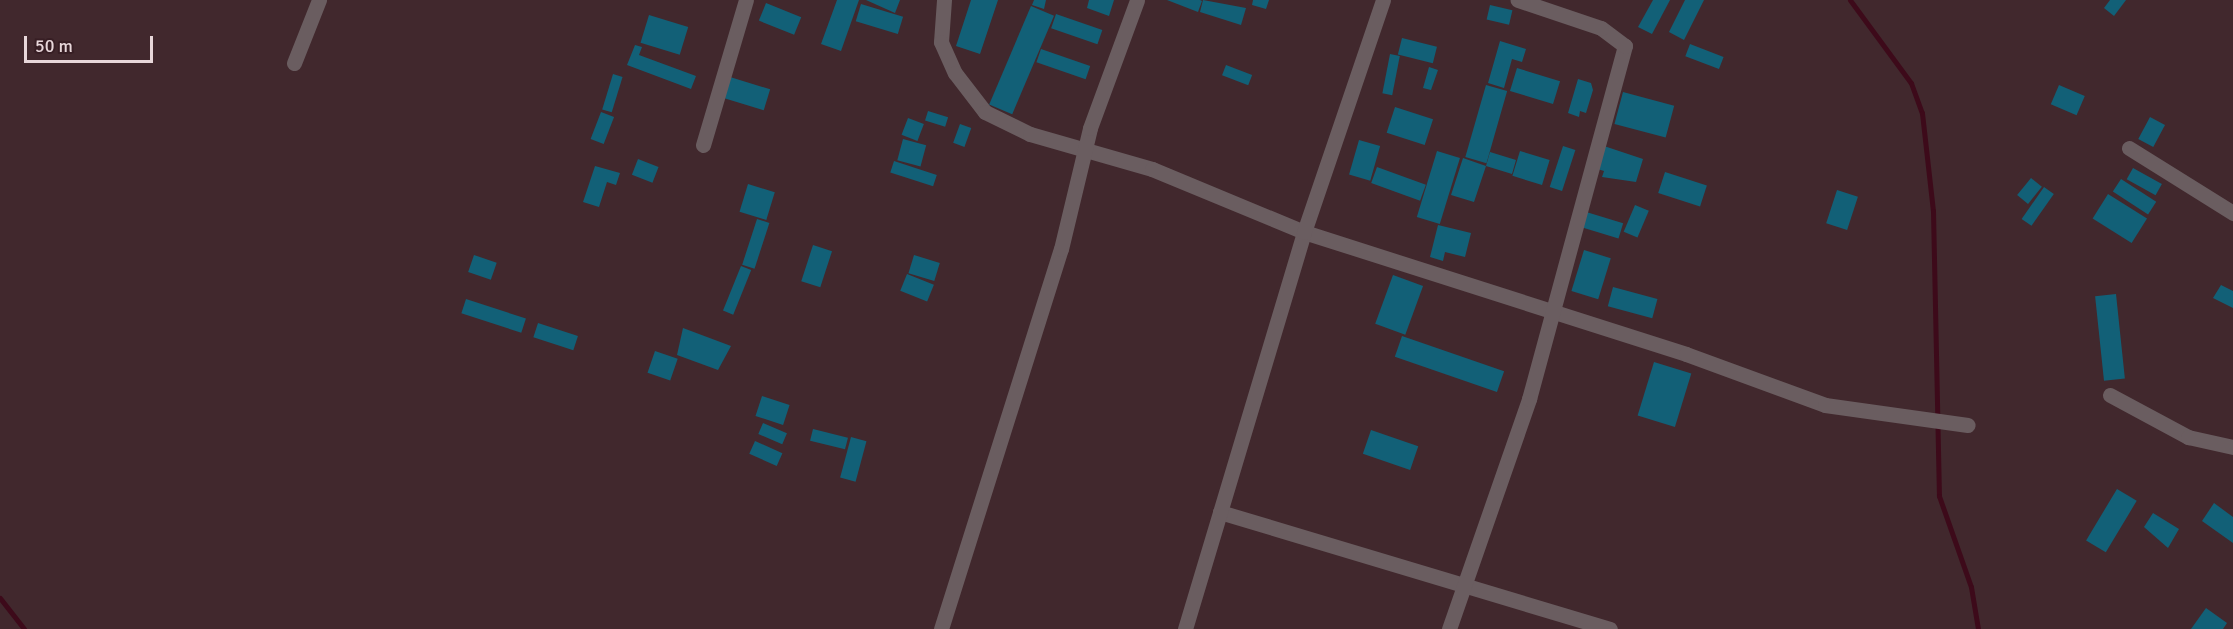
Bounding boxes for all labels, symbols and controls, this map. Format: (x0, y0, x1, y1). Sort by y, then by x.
scale bar (27, 24, 156, 62)
text: 50 m (35, 35, 73, 57)

